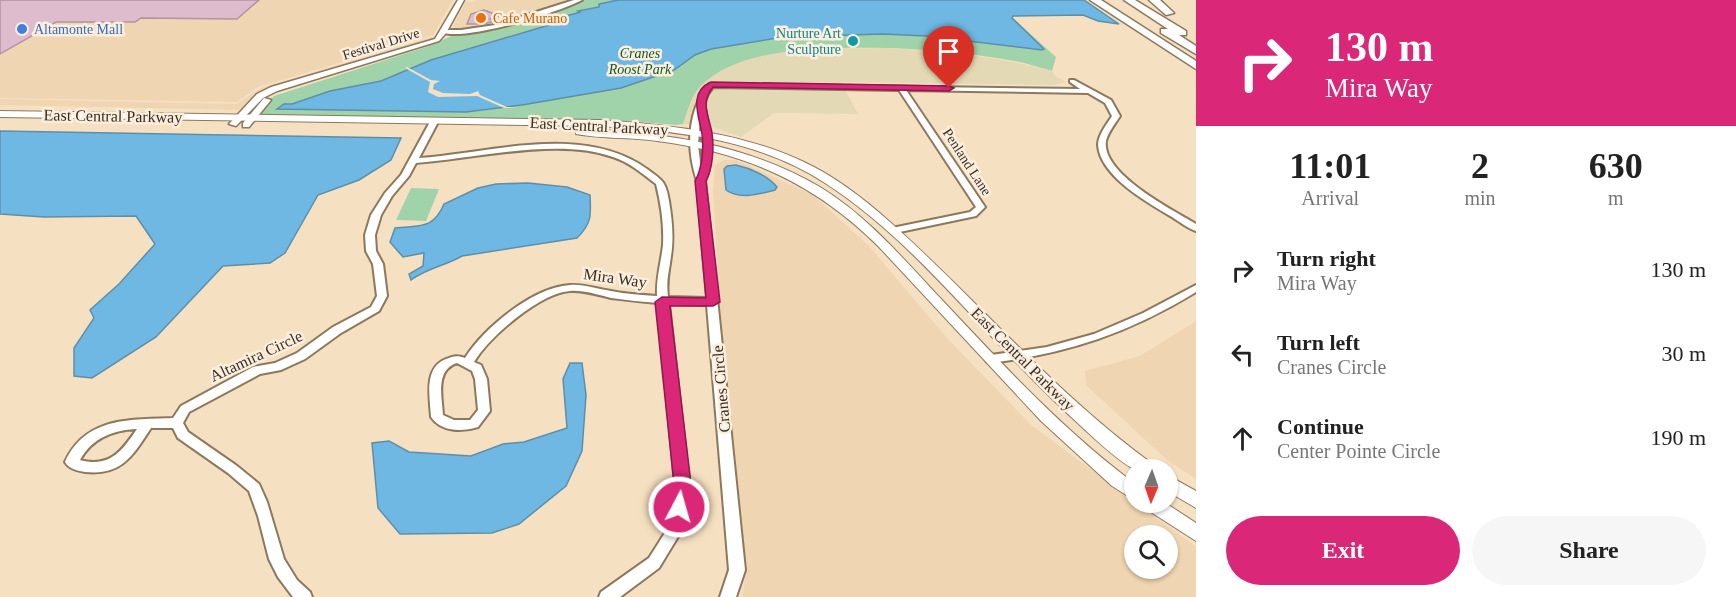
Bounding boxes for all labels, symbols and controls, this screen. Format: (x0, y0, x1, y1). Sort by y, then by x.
marker: Cafe Murano (474, 11, 488, 25)
place label: Cafe Murano (493, 11, 567, 26)
marker: Altamonte Mall (15, 22, 29, 36)
place label: Altamonte Mall (34, 22, 123, 37)
icon: right (1226, 24, 1304, 102)
text: 130 m (1325, 24, 1434, 70)
street label: Festival Drive (341, 25, 421, 63)
place label: Nurture Art Sculpture (776, 26, 841, 57)
pin (923, 26, 974, 88)
marker: Nurture Art Sculpture (846, 34, 860, 48)
icon: arrive (932, 35, 965, 68)
park label: Cranes Roost Park (608, 46, 672, 77)
text: Mira Way (1325, 73, 1433, 103)
street label: East Central Parkway (44, 106, 182, 127)
street label: East Central Parkway (529, 114, 669, 139)
street label: Penland Lane (940, 126, 994, 198)
text: 11:01 (1289, 146, 1371, 186)
text: 2 (1471, 146, 1489, 186)
text: 630 (1589, 146, 1643, 186)
text: Arrival (1301, 187, 1359, 209)
text: min (1464, 187, 1496, 209)
text: m (1608, 187, 1624, 209)
text: Turn right (1277, 246, 1376, 271)
icon: right (1226, 254, 1259, 287)
text: 130 m (1650, 257, 1706, 282)
street label: Mira Way (582, 265, 648, 292)
text: Mira Way (1277, 272, 1357, 294)
street label: East Central Parkway (967, 304, 1078, 415)
street label: Altamira Circle (207, 327, 305, 385)
text: Turn left (1277, 330, 1360, 355)
icon: left (1226, 338, 1259, 371)
text: 30 m (1661, 341, 1706, 366)
street label: Cranes Circle (709, 345, 733, 433)
text: Cranes Circle (1277, 356, 1386, 378)
text: Continue (1277, 414, 1364, 439)
icon: ahead (1226, 422, 1259, 455)
text: 190 m (1650, 425, 1706, 450)
text: Center Pointe Circle (1277, 440, 1440, 462)
north arrow (1124, 459, 1178, 513)
map controls (1124, 459, 1178, 579)
position arrow (647, 475, 711, 539)
button: Exit (1226, 516, 1460, 585)
button: Share (1472, 516, 1706, 585)
button: search (1124, 525, 1178, 579)

